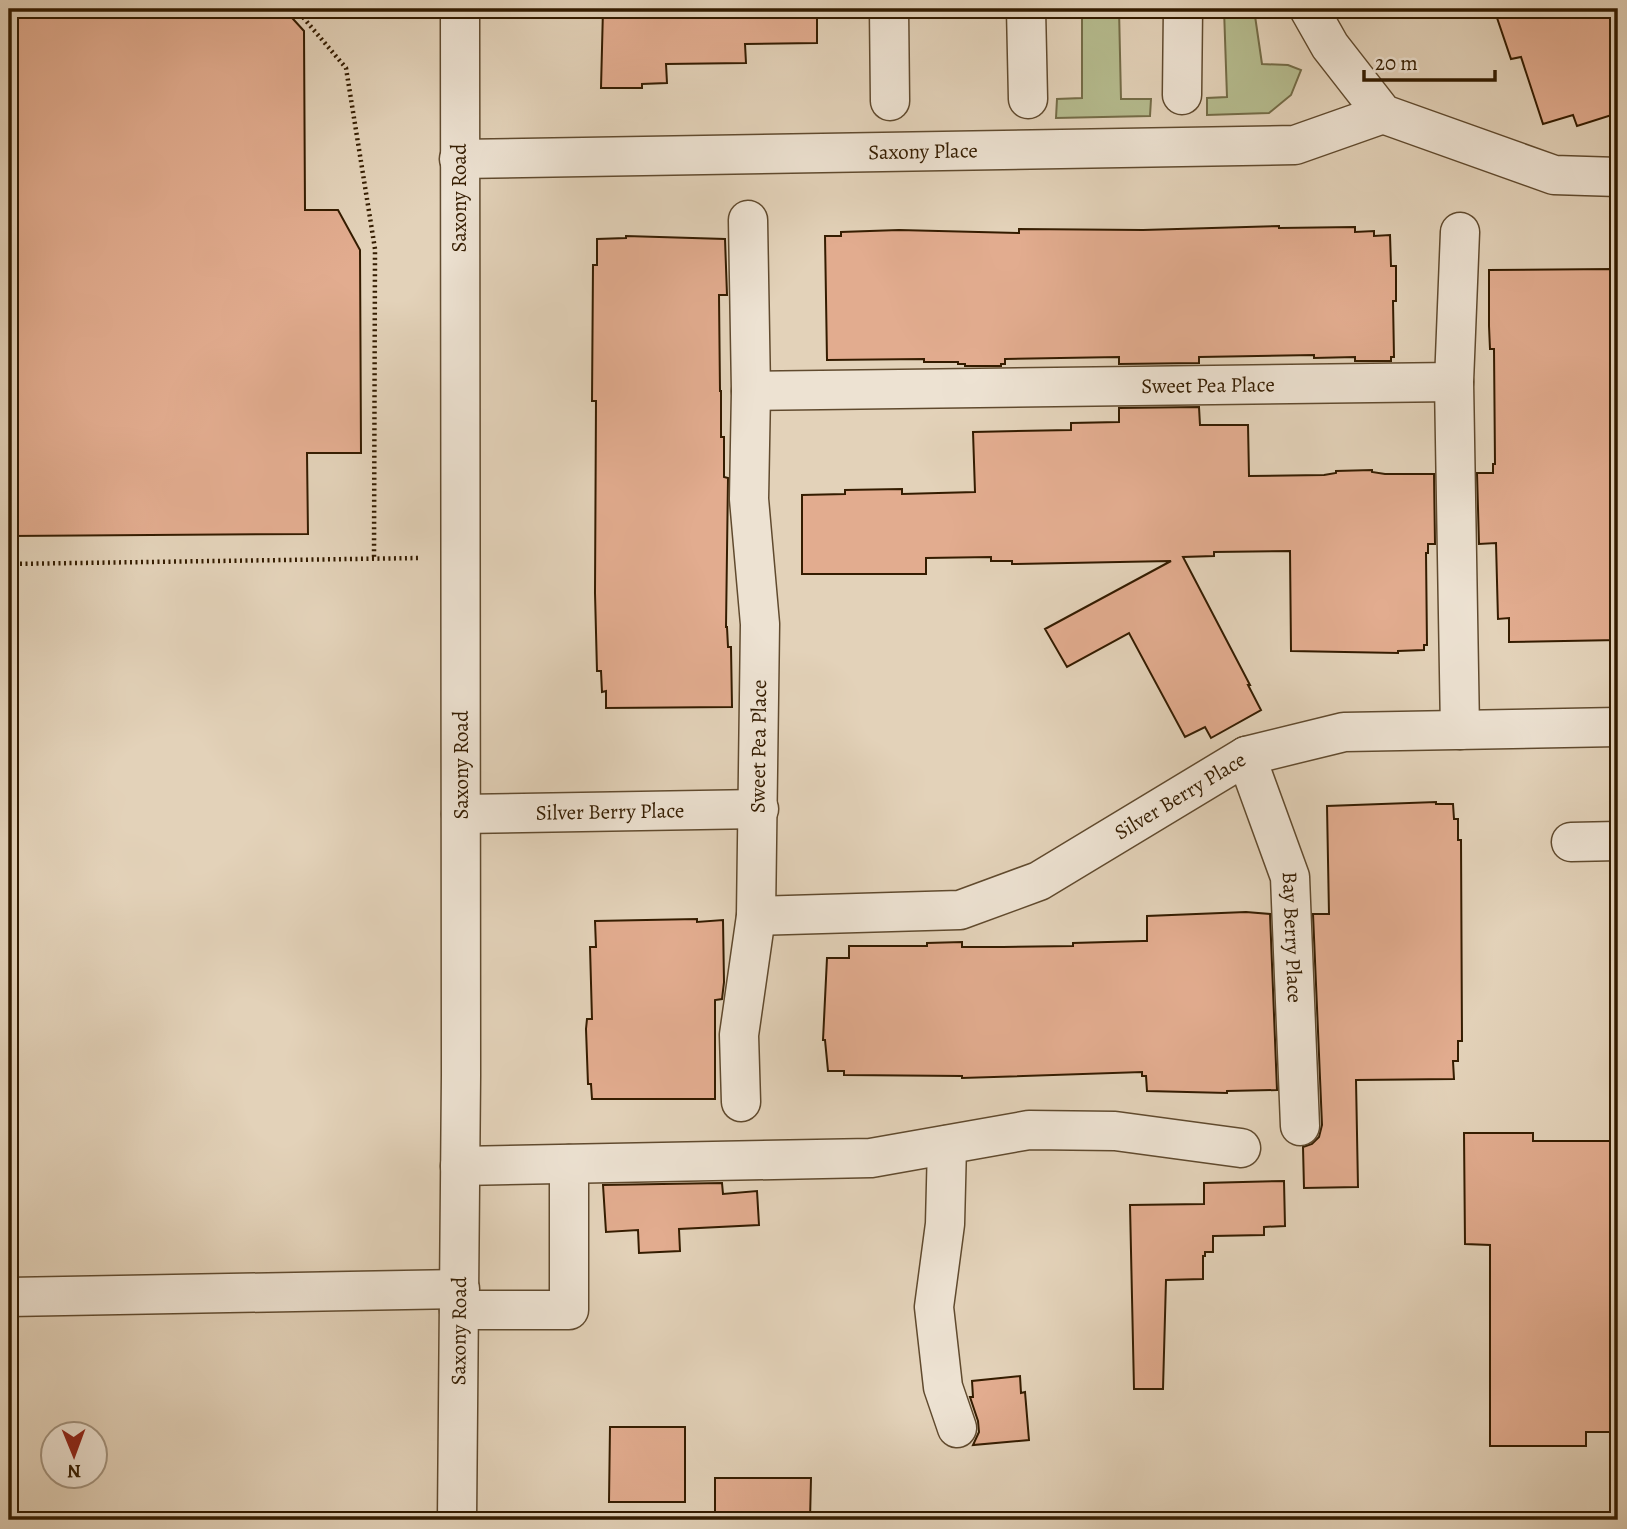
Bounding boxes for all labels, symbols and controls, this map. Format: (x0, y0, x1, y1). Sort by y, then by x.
scale bar (1364, 38, 1496, 82)
text: 20 m (1375, 49, 1418, 77)
street label: Saxony Place (868, 136, 978, 166)
street label: Saxony Road (445, 143, 473, 252)
street label: Sweet Pea Place (1141, 370, 1275, 400)
street label: Sweet Pea Place (743, 679, 773, 813)
street label: Saxony Road (447, 710, 475, 819)
street label: Silver Berry Place (1109, 745, 1251, 846)
street label: Silver Berry Place (535, 796, 685, 827)
street label: Bay Berry Place (1276, 871, 1309, 1004)
street label: Saxony Road (444, 1276, 473, 1386)
north arrow (38, 1420, 108, 1490)
text: N (67, 1458, 81, 1484)

